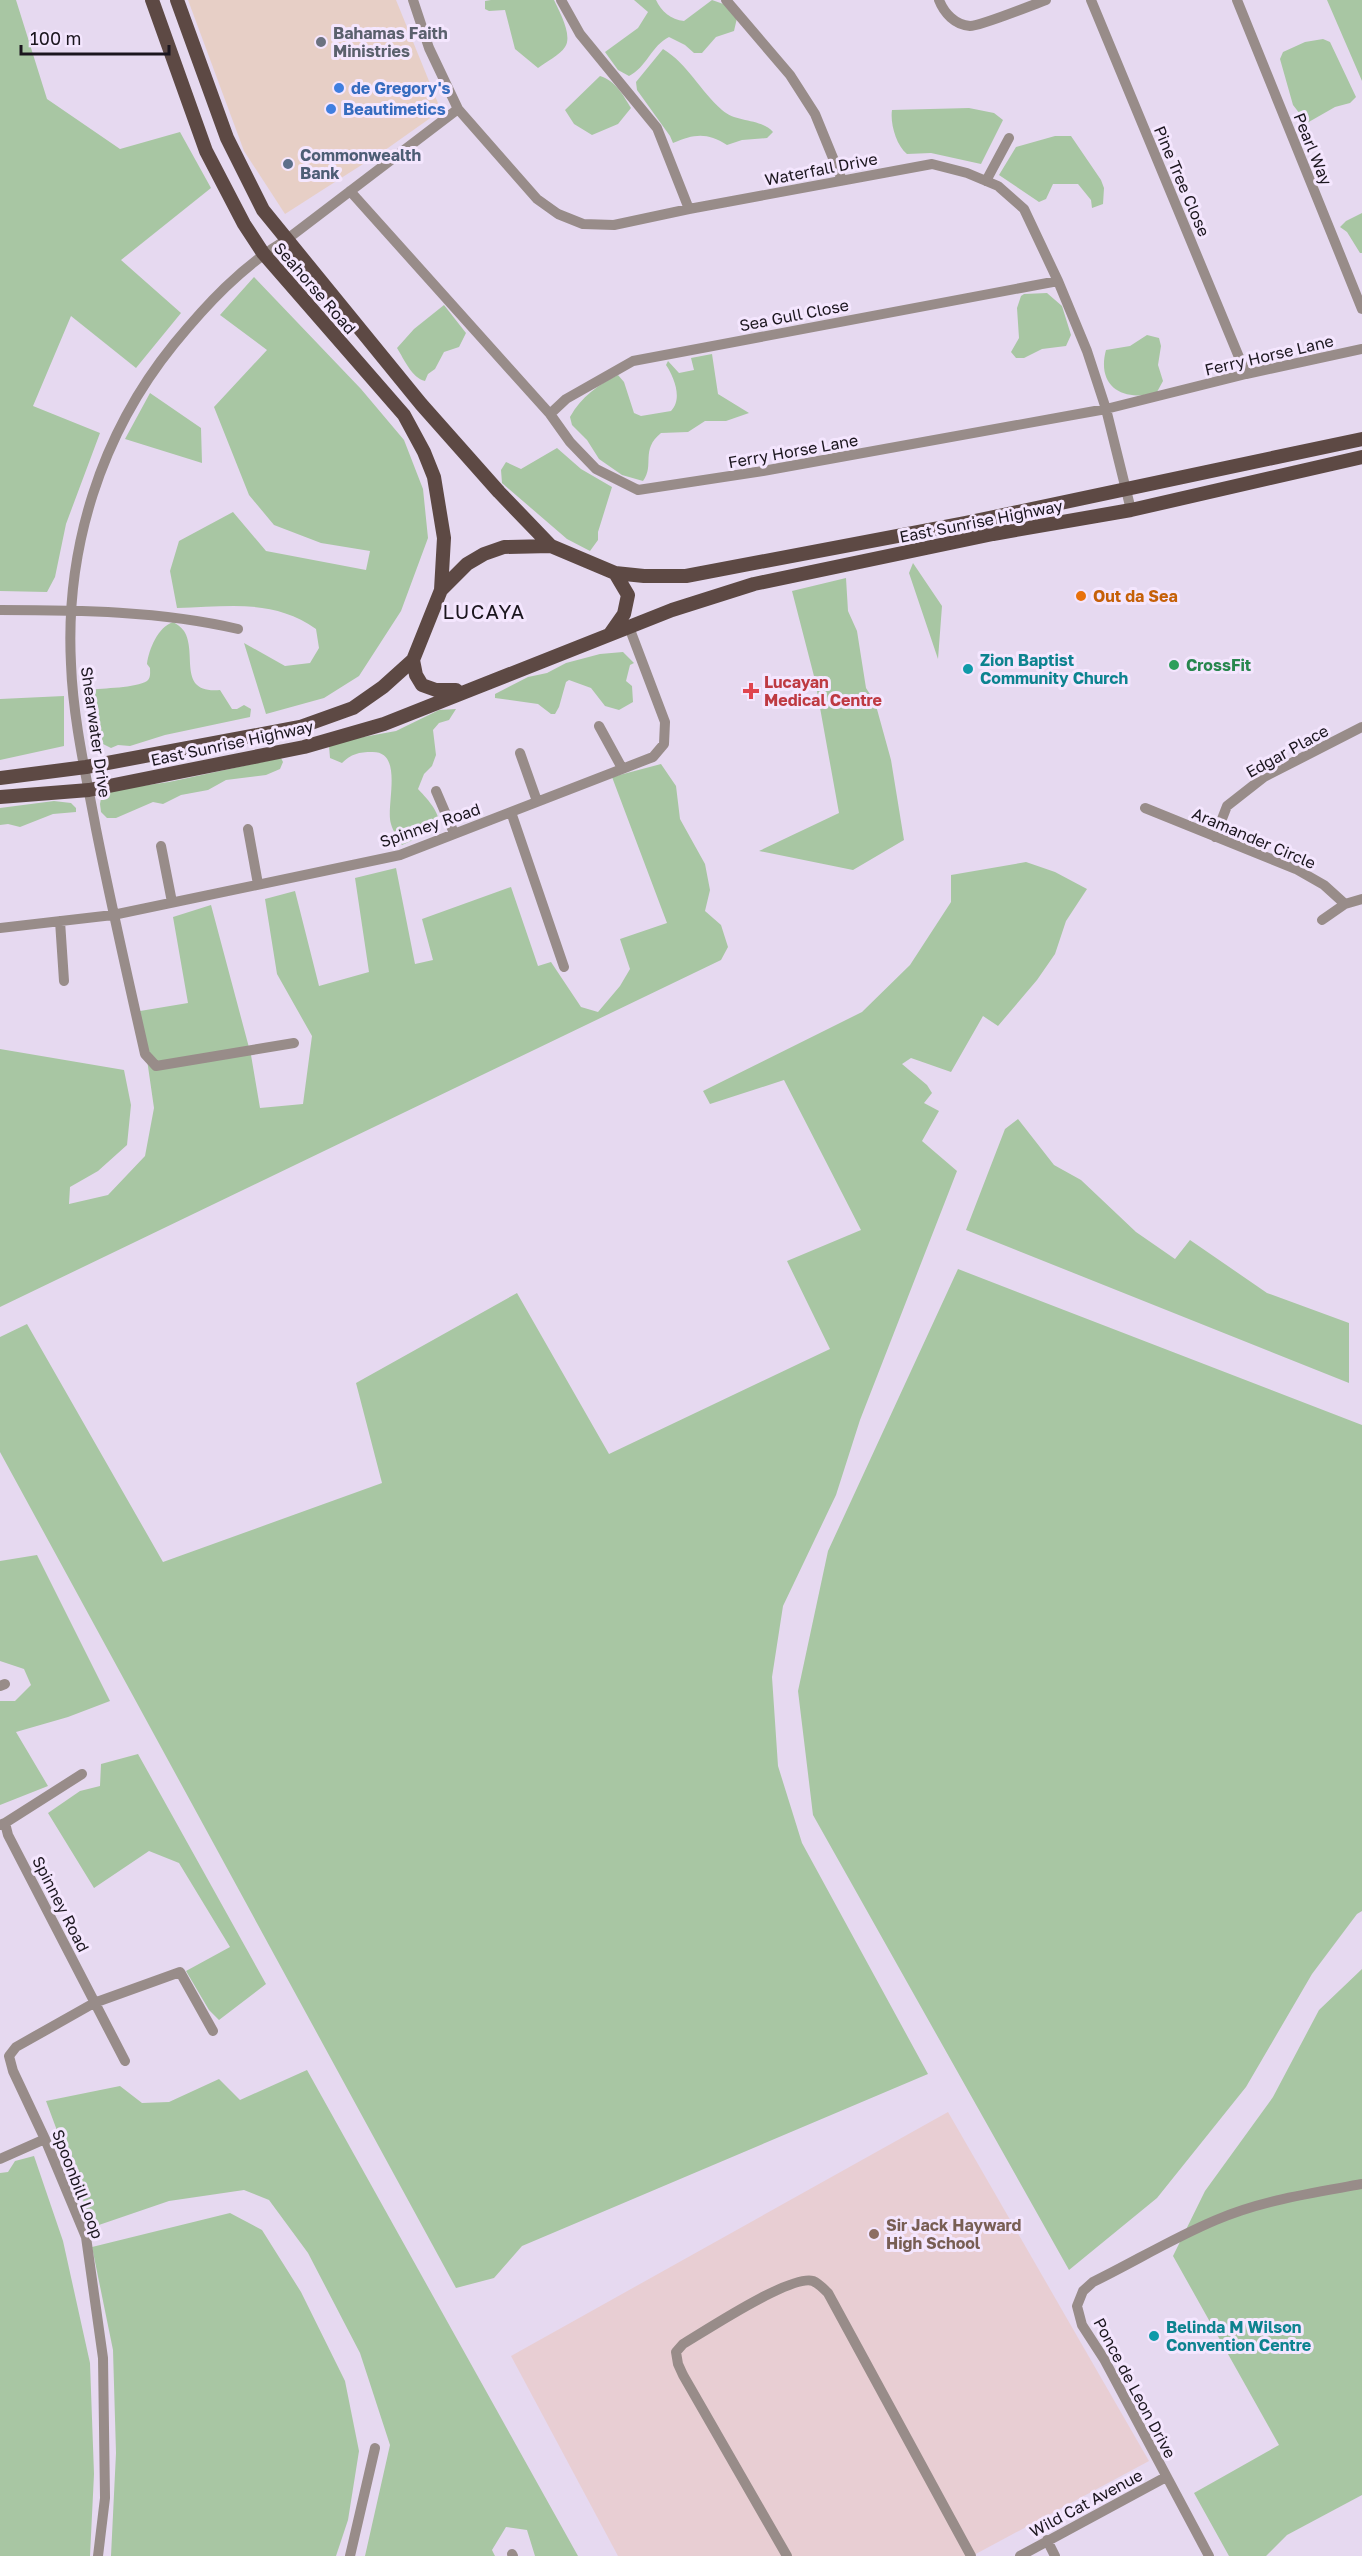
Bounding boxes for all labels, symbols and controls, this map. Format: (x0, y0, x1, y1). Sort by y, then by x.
scale bar (21, 18, 170, 56)
place label: Bahamas Faith Ministries (333, 23, 448, 61)
text: 100 m (30, 27, 81, 49)
marker: Bahamas Faith Ministries (314, 35, 328, 49)
place label: de Gregory's (351, 78, 451, 98)
marker: de Gregory's (332, 81, 346, 95)
place label: Beautimetics (343, 99, 446, 119)
marker: Beautimetics (324, 102, 338, 116)
street label: Pearl Way (1289, 110, 1337, 188)
street label: Pine Tree Close (1150, 123, 1214, 239)
place label: Commonwealth Bank (300, 145, 421, 183)
street label: Waterfall Drive (763, 148, 879, 190)
marker: Commonwealth Bank (281, 157, 295, 171)
street label: Seahorse Road (270, 238, 360, 338)
street label: Sea Gull Close (738, 295, 850, 335)
street label: Ferry Horse Lane (1203, 330, 1335, 380)
street label: Ferry Horse Lane (726, 430, 860, 472)
street label: East Sunrise Highway (898, 495, 1064, 547)
place label: Out da Sea (1093, 586, 1178, 606)
marker: Out da Sea (1074, 589, 1088, 603)
district label: LUCAYA (442, 599, 526, 623)
place label: Zion Baptist Community Church (980, 650, 1128, 688)
place label: CrossFit (1186, 655, 1251, 675)
marker: CrossFit (1167, 658, 1181, 672)
marker: Zion Baptist Community Church (961, 662, 975, 676)
street label: Shearwater Drive (77, 665, 115, 799)
place label: Lucayan Medical Centre (764, 672, 882, 710)
marker: Lucayan Medical Centre (742, 682, 760, 700)
street label: East Sunrise Highway (149, 716, 315, 770)
street label: Edgar Place (1242, 720, 1332, 782)
street label: Spinney Road (377, 798, 483, 852)
street label: Aramander Circle (1189, 803, 1319, 873)
street label: Spinney Road (28, 1853, 94, 1955)
street label: Spoonbill Loop (48, 2127, 108, 2242)
place label: Sir Jack Hayward High School (886, 2215, 1021, 2253)
marker: Sir Jack Hayward High School (867, 2227, 881, 2241)
street label: Ponce de Leon Drive (1090, 2314, 1180, 2462)
place label: Belinda M Wilson Convention Centre (1166, 2317, 1311, 2355)
marker: Belinda M Wilson Convention Centre (1147, 2329, 1161, 2343)
street label: Wild Cat Avenue (1026, 2465, 1146, 2541)

